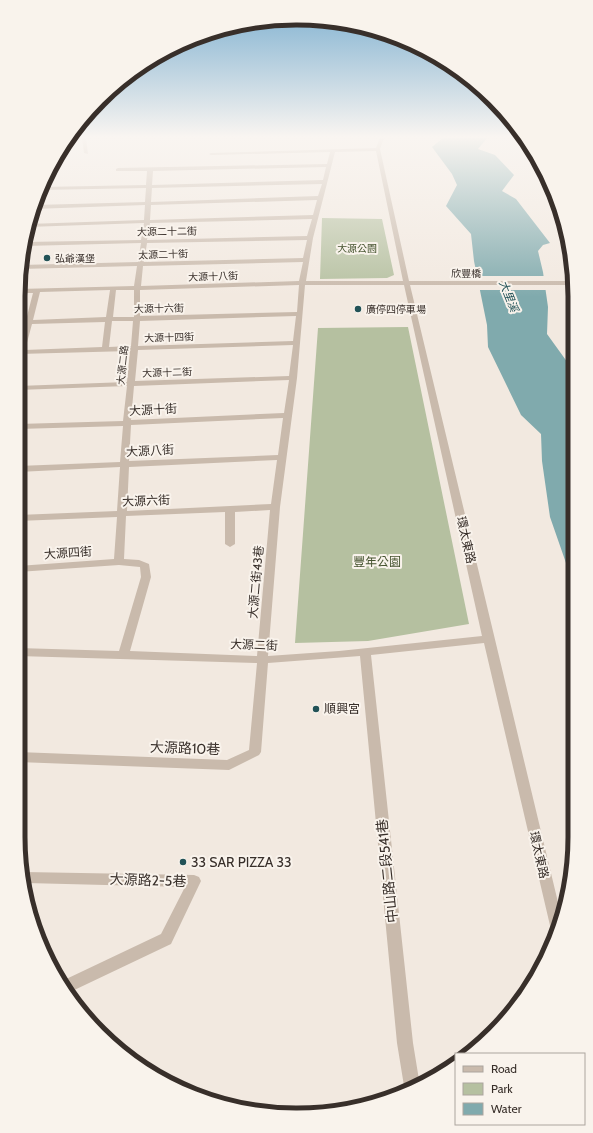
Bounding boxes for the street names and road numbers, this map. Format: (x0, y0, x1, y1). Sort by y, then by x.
street label: 大源二十二街 (137, 224, 197, 239)
street label: 太源二十街 (138, 247, 188, 262)
street label: 欣豐橋 (451, 267, 481, 280)
street label: 大源十八街 (188, 269, 238, 284)
street label: 大源十六街 (134, 302, 184, 315)
street label: 大源十四街 (144, 330, 194, 345)
street label: 大源二路 (114, 344, 131, 386)
street label: 大源十二街 (142, 365, 192, 380)
street label: 大源十街 (129, 401, 177, 418)
street label: 大源八街 (126, 442, 174, 459)
street label: 大源六街 (122, 492, 170, 509)
street label: 環太東路 (454, 515, 479, 565)
street label: 大源四街 (43, 543, 92, 562)
street label: 大源二街43巷 (245, 545, 266, 619)
street label: 大源二街 (230, 636, 278, 653)
street label: 大源路10巷 (150, 738, 220, 758)
street label: 中山路二段541巷 (373, 818, 401, 924)
street label: 環太東路 (527, 830, 552, 880)
street label: 大源路2-5巷 (109, 870, 187, 890)

